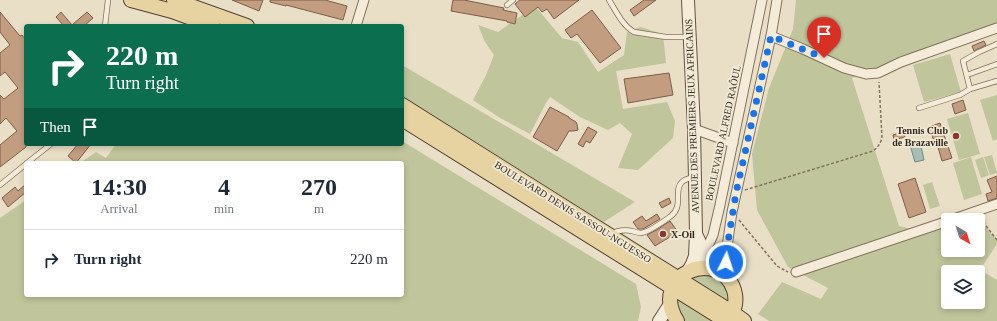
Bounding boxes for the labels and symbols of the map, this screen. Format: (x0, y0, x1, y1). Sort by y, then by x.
pin (807, 17, 841, 58)
street label: AVENUE DES PREMIERS JEUX AFRICAINS (683, 19, 701, 213)
street label: BOULEVARD ALFRED RAÔUL (703, 64, 743, 202)
place label: Tennis Club de Brazaville (892, 125, 949, 148)
marker: Tennis Club de Brazaville (951, 131, 961, 141)
street label: BOULEVARD DENIS SASSOU-NGUESSO (493, 159, 653, 265)
north arrow (941, 213, 985, 257)
marker: X-Oil (658, 229, 668, 239)
place label: X-Oil (671, 229, 695, 240)
position arrow (705, 241, 747, 283)

